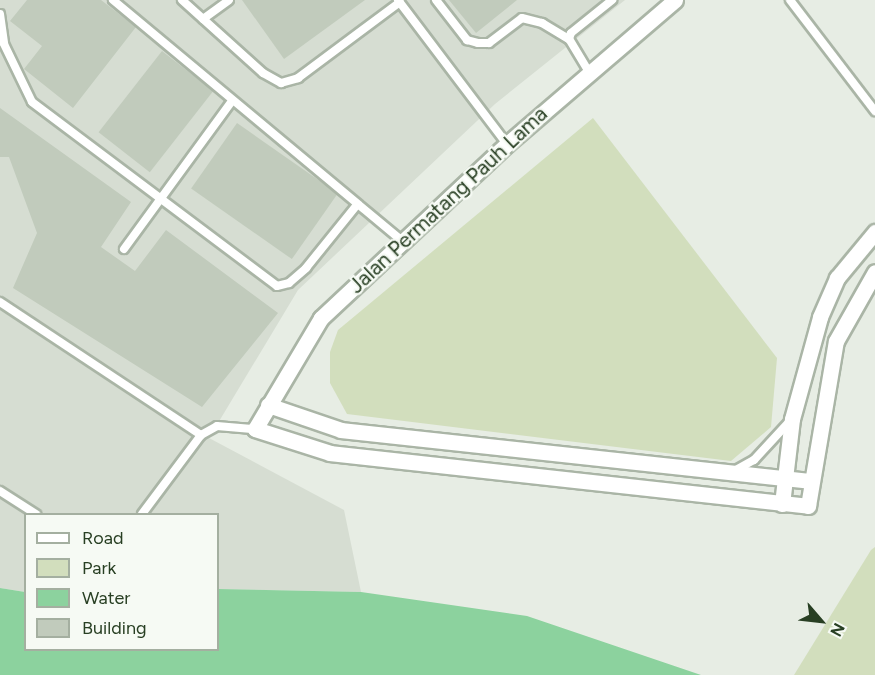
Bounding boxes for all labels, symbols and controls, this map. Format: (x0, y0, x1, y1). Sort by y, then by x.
street label: Jalan Permatang Pauh Lama (344, 101, 552, 299)
legend (24, 513, 219, 651)
text: Road (82, 527, 123, 549)
text: Park (82, 557, 116, 579)
text: Water (82, 587, 130, 609)
north arrow (791, 591, 851, 651)
text: Building (82, 617, 147, 639)
text: N (826, 620, 849, 640)

